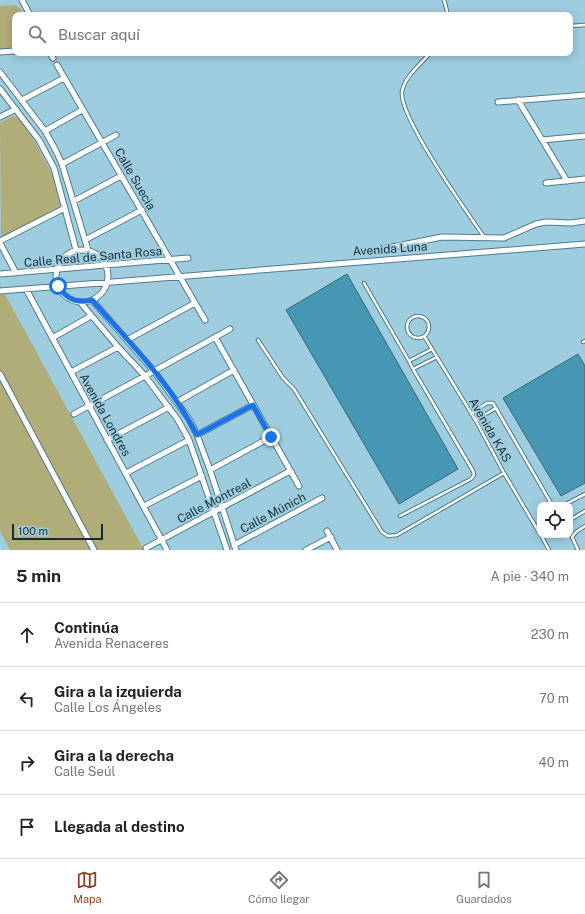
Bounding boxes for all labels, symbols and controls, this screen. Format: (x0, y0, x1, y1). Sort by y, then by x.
search box (12, 12, 573, 56)
icon: search (26, 23, 48, 45)
text: Buscar aquí (58, 26, 140, 43)
street label: Calle Suecia (112, 146, 158, 212)
street label: Avenida Luna (352, 239, 428, 259)
street label: Calle Real de Santa Rosa (23, 244, 163, 270)
route start (49, 277, 67, 295)
street label: Avenida Londres (77, 371, 133, 459)
street label: Avenida KAS (466, 395, 514, 465)
route end (262, 428, 280, 446)
street label: Calle Montreal (175, 476, 254, 526)
street label: Calle Múnich (238, 490, 308, 536)
map controls (537, 502, 573, 538)
button: locate (537, 502, 573, 538)
scale bar (12, 522, 103, 541)
text: 100 m (18, 525, 48, 537)
text: 5 min (16, 566, 61, 586)
text: A pie · 340 m (490, 569, 569, 584)
text: Continúa (54, 619, 119, 636)
icon: ahead (16, 624, 38, 646)
text: 230 m (531, 627, 569, 642)
text: Avenida Renaceres (54, 636, 169, 651)
text: Gira a la izquierda (54, 683, 182, 700)
icon: left (16, 688, 38, 710)
text: 70 m (539, 691, 569, 706)
text: Calle Los Ángeles (54, 700, 162, 715)
text: Gira a la derecha (54, 747, 174, 764)
icon: right (16, 752, 38, 774)
text: 40 m (538, 755, 569, 770)
text: Calle Seúl (54, 764, 115, 779)
icon: arrive (16, 816, 38, 838)
text: Llegada al destino (54, 818, 185, 835)
tab: Mapa (73, 869, 102, 905)
tab: Cómo llegar (248, 869, 310, 905)
tab: Guardados (456, 869, 512, 905)

